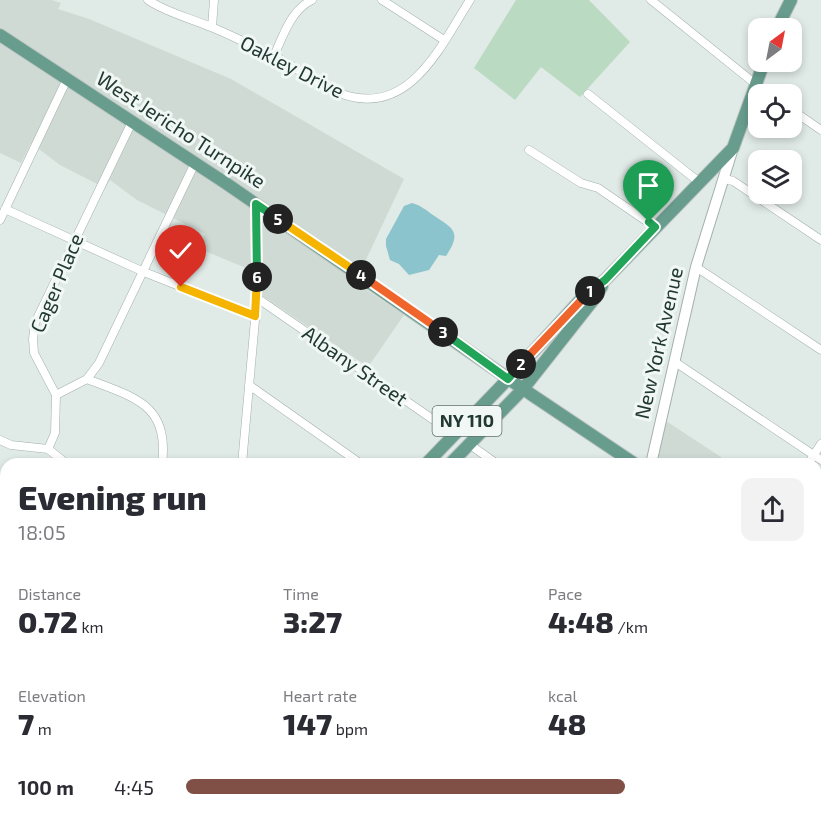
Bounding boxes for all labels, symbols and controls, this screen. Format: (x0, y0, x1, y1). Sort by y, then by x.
north arrow (748, 18, 802, 72)
map controls (748, 18, 802, 204)
street label: Oakley Drive (237, 30, 348, 103)
street label: West Jericho Turnpike (93, 66, 270, 193)
button: locate (748, 84, 802, 138)
button: layers (748, 150, 802, 204)
pin (623, 160, 674, 222)
icon: arrive (632, 169, 665, 202)
pin: 5 (263, 204, 293, 234)
text: 5 (274, 209, 282, 228)
pin (155, 225, 206, 287)
street label: Cager Place (24, 229, 88, 336)
icon: check (164, 234, 197, 267)
pin: 4 (346, 260, 376, 290)
pin: 6 (242, 262, 272, 292)
street label: New York Avenue (629, 264, 687, 421)
text: 4 (356, 265, 366, 284)
text: 6 (252, 267, 262, 286)
pin: 1 (575, 276, 605, 306)
text: 1 (587, 281, 593, 300)
pin: 3 (428, 317, 458, 347)
street label: Albany Street (298, 320, 413, 410)
text: 3 (438, 322, 448, 341)
pin: 2 (506, 349, 536, 379)
text: 2 (516, 354, 526, 373)
road number: NY 110 (432, 406, 502, 436)
text: Evening run (18, 477, 207, 517)
button: share (741, 478, 804, 541)
text: 18:05 (18, 520, 66, 544)
text: Distance (18, 584, 81, 603)
text: Time (283, 584, 319, 603)
text: Pace (548, 584, 582, 603)
text: 0.72 (18, 603, 78, 639)
text: 3:27 (283, 603, 342, 639)
text: 4:48 (548, 603, 614, 639)
text: km (78, 617, 104, 636)
text: /km (614, 617, 648, 636)
text: Elevation (18, 686, 86, 705)
text: Heart rate (283, 686, 357, 705)
text: kcal (548, 686, 577, 705)
text: 7 (18, 705, 34, 741)
text: 147 (283, 705, 332, 741)
text: 48 (548, 705, 586, 741)
text: m (34, 719, 52, 738)
text: bpm (332, 719, 368, 738)
text: 100 m (18, 775, 74, 799)
text: 4:45 (114, 775, 154, 799)

